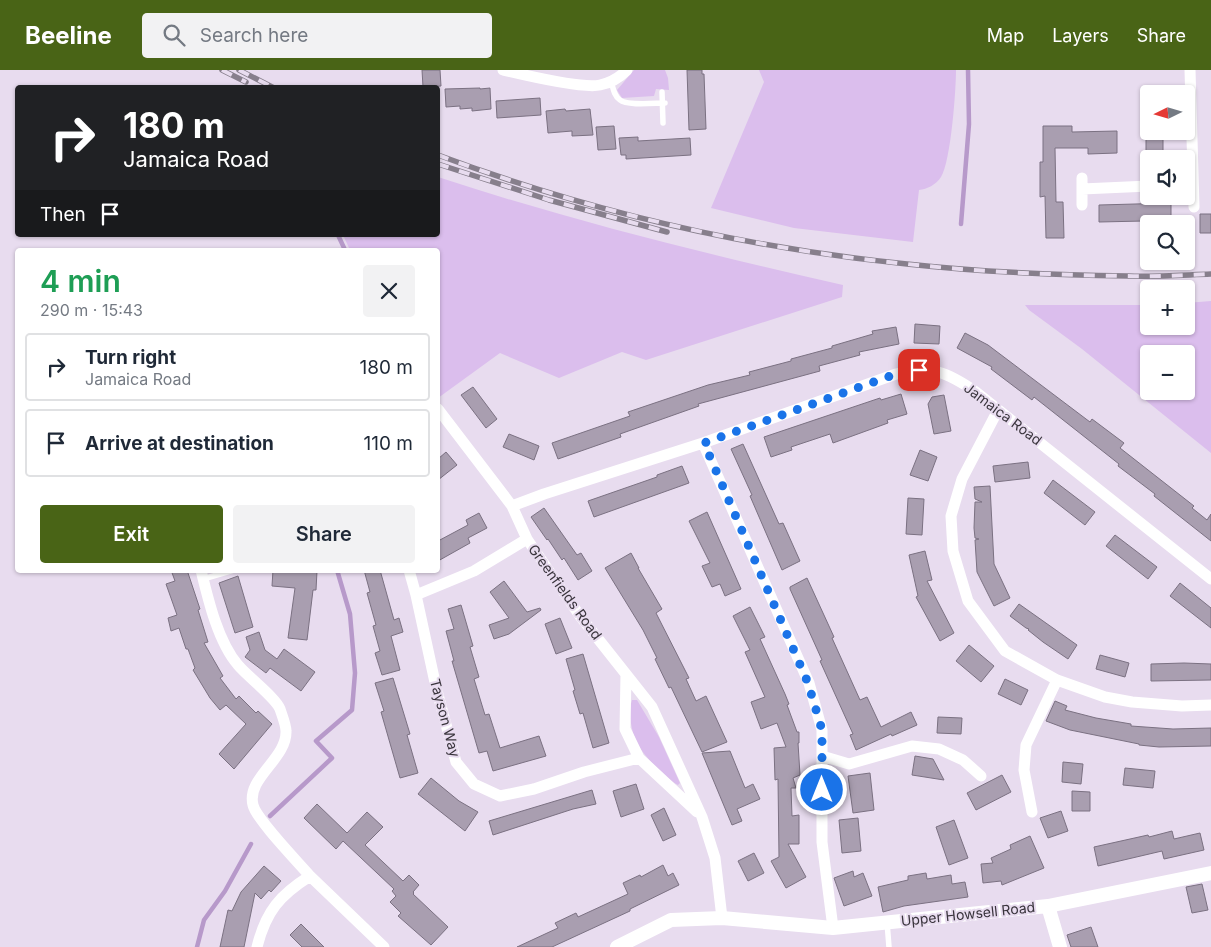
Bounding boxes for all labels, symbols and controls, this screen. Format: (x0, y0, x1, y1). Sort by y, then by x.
search box (142, 13, 492, 58)
text: Beeline (25, 21, 112, 50)
icon: search (160, 21, 188, 49)
text: Search here (200, 24, 308, 47)
text: Map (987, 25, 1024, 46)
text: Layers (1052, 25, 1109, 46)
text: Share (1137, 25, 1186, 46)
north arrow (1140, 85, 1195, 140)
map controls (1140, 85, 1195, 400)
text: 180 m (123, 104, 225, 146)
icon: right (40, 105, 105, 170)
text: Jamaica Road (123, 146, 269, 172)
button: sound (1140, 150, 1195, 205)
icon: arrive (96, 200, 124, 228)
text: Then (40, 203, 86, 226)
button: search (1140, 215, 1195, 270)
text: 4 min (40, 263, 121, 299)
button: close (363, 265, 415, 317)
button: + (1140, 280, 1195, 335)
text: 290 m · 15:43 (40, 300, 143, 320)
button: − (1140, 345, 1195, 400)
text: Turn right (85, 346, 176, 369)
pin (898, 349, 940, 391)
icon: right (42, 353, 70, 381)
text: 180 m (360, 356, 413, 379)
icon: arrive (905, 356, 933, 384)
text: Jamaica Road (85, 369, 191, 389)
street label: Jamaica Road (961, 379, 1046, 448)
icon: arrive (42, 429, 70, 457)
text: Arrive at destination (85, 432, 274, 455)
text: 110 m (364, 432, 413, 455)
button: Exit (40, 505, 223, 563)
button: Share (233, 505, 415, 563)
street label: Greenfields Road (525, 541, 606, 643)
street label: Tayson Way (427, 677, 464, 759)
position arrow (795, 763, 847, 815)
street label: Upper Howsell Road (900, 898, 1036, 929)

